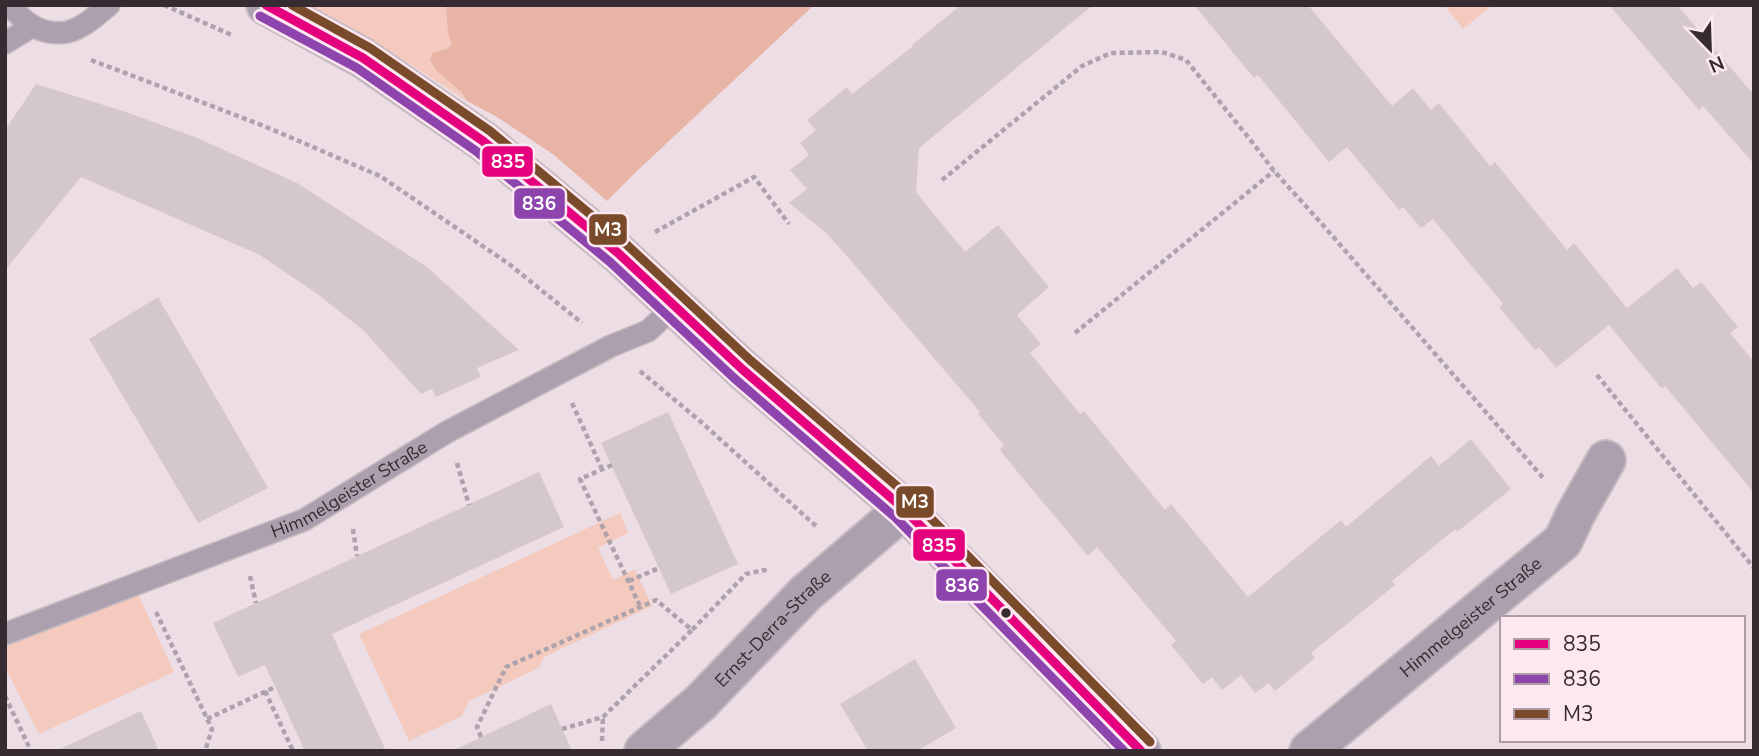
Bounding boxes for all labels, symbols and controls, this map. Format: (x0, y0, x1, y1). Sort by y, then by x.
north arrow (1675, 14, 1745, 84)
text: N (1705, 49, 1728, 78)
line badge: 835 (481, 145, 534, 178)
text: 835 (491, 149, 525, 175)
line badge: 836 (513, 187, 566, 220)
text: 836 (522, 191, 556, 217)
line badge: M3 (588, 213, 628, 246)
text: M3 (594, 217, 622, 243)
street label: Himmelgeister Straße (267, 435, 432, 544)
line badge: M3 (895, 485, 935, 519)
text: M3 (901, 489, 929, 515)
line badge: 835 (912, 528, 966, 562)
text: 835 (922, 533, 956, 559)
street label: Himmelgeister Straße (1395, 551, 1547, 683)
street label: Ernst-Derra-Straße (710, 565, 836, 692)
line badge: 836 (935, 568, 988, 602)
text: 836 (945, 573, 979, 599)
unlabelled marker (999, 606, 1013, 620)
legend (1500, 616, 1745, 742)
text: 835 (1563, 630, 1601, 658)
text: 836 (1563, 665, 1601, 693)
text: M3 (1563, 700, 1594, 728)

